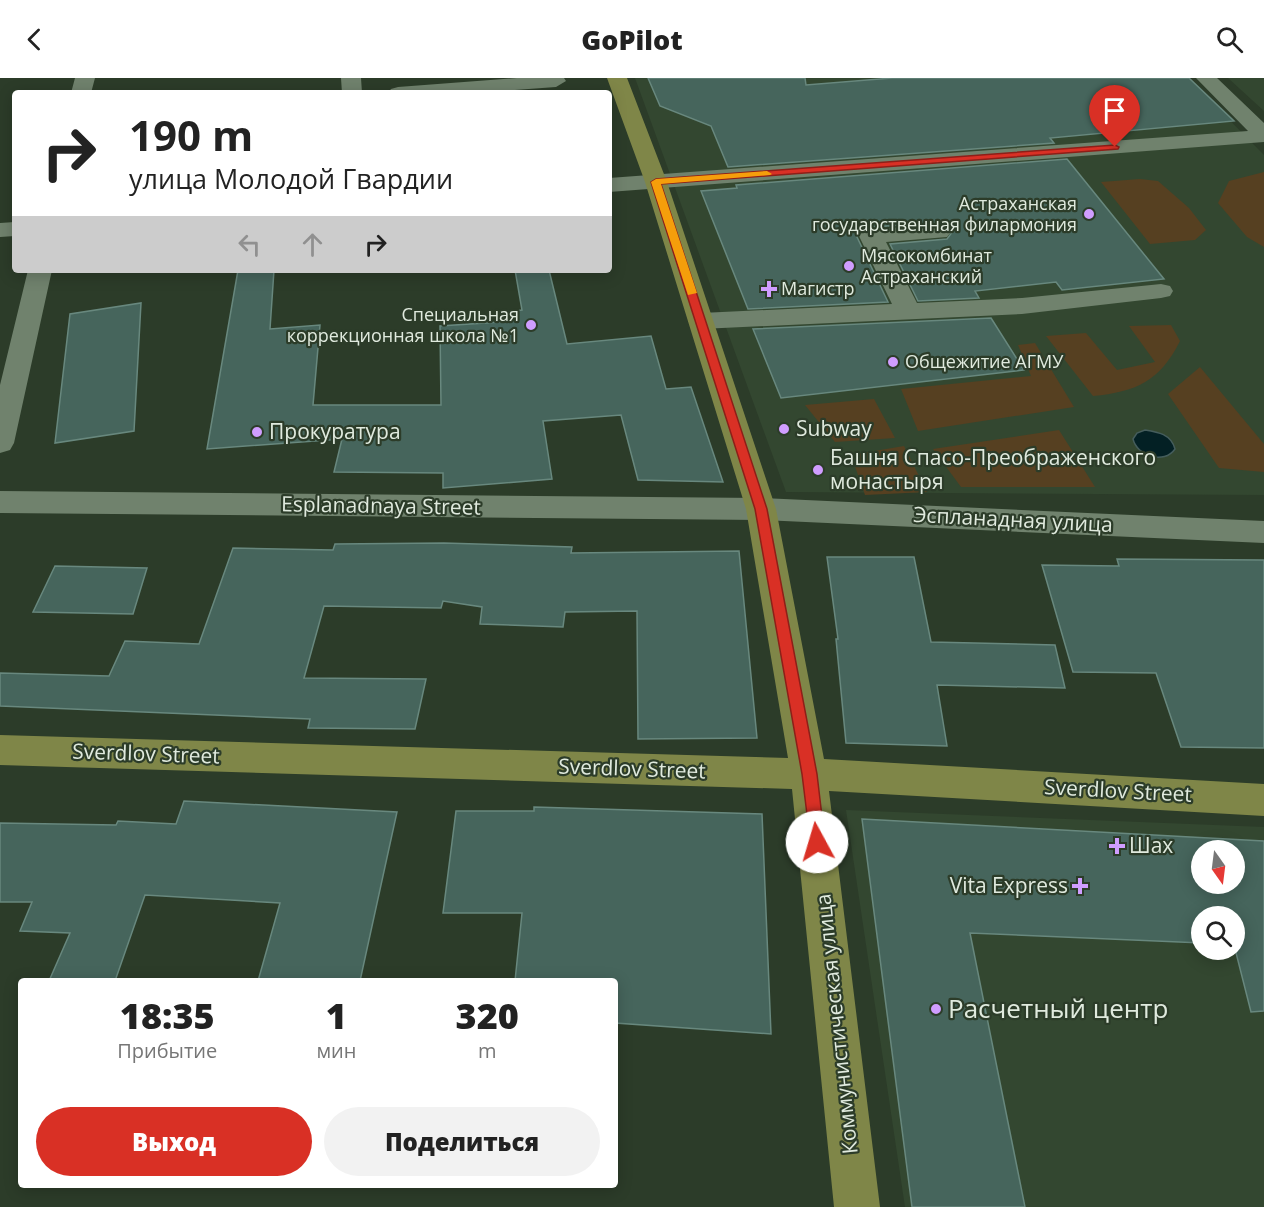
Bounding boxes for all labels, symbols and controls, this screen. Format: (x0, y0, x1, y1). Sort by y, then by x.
text: GoPilot (581, 21, 683, 58)
icon: back (18, 23, 51, 56)
icon: search (1213, 23, 1246, 56)
pin (1089, 85, 1140, 147)
icon: arrive (1098, 94, 1131, 127)
text: 190 m (129, 106, 253, 163)
icon: right (30, 114, 108, 192)
text: улица Молодой Гвардии (129, 160, 453, 197)
place label: Астраханская государственная филармония (812, 191, 1077, 236)
marker: Астраханская государственная филармония (1082, 207, 1096, 221)
icon: left (233, 228, 266, 261)
icon: ahead (296, 228, 329, 261)
icon: right (359, 228, 392, 261)
place label: Мясокомбинат Астраханский (861, 243, 992, 288)
marker: Мясокомбинат Астраханский (842, 259, 856, 273)
place label: Магистр (781, 276, 855, 300)
marker: Магистр (762, 282, 776, 296)
place label: Специальная коррекционная школа №1 (287, 302, 519, 347)
marker: Специальная коррекционная школа №1 (524, 318, 538, 332)
place label: Общежитие АГМУ (905, 349, 1064, 373)
marker: Общежитие АГМУ (886, 355, 900, 369)
place label: Subway (796, 414, 872, 442)
place label: Прокуратура (269, 417, 401, 445)
marker: Subway (777, 422, 791, 436)
marker: Прокуратура (250, 425, 264, 439)
place label: Башня Спасо-Преображенского монастыря (830, 443, 1156, 495)
marker: Башня Спасо-Преображенского монастыря (811, 463, 825, 477)
street label: Esplanadnaya Street (281, 489, 481, 521)
street label: Эспланадная улица (913, 500, 1114, 538)
street label: Sverdlov Street (72, 736, 220, 770)
street label: Sverdlov Street (558, 751, 706, 785)
street label: Sverdlov Street (1044, 772, 1193, 808)
position arrow (785, 810, 849, 874)
place label: Шах (1129, 831, 1173, 859)
marker: Шах (1110, 839, 1124, 853)
north arrow (1191, 840, 1245, 894)
map controls (1191, 840, 1245, 960)
place label: Vita Express (950, 871, 1068, 899)
marker: Vita Express (1073, 879, 1087, 893)
street label: Коммунистическая улица (808, 893, 864, 1156)
button: search (1191, 906, 1245, 960)
place label: Расчетный центр (948, 990, 1168, 1026)
text: 18:35 (120, 991, 215, 1040)
text: 1 (326, 991, 347, 1040)
text: 320 (456, 991, 519, 1040)
marker: Расчетный центр (929, 1002, 943, 1016)
text: Прибытие (117, 1037, 217, 1064)
text: мин (316, 1037, 356, 1064)
text: m (478, 1037, 496, 1064)
button: Выход (36, 1107, 312, 1176)
button: Поделиться (324, 1107, 600, 1176)

